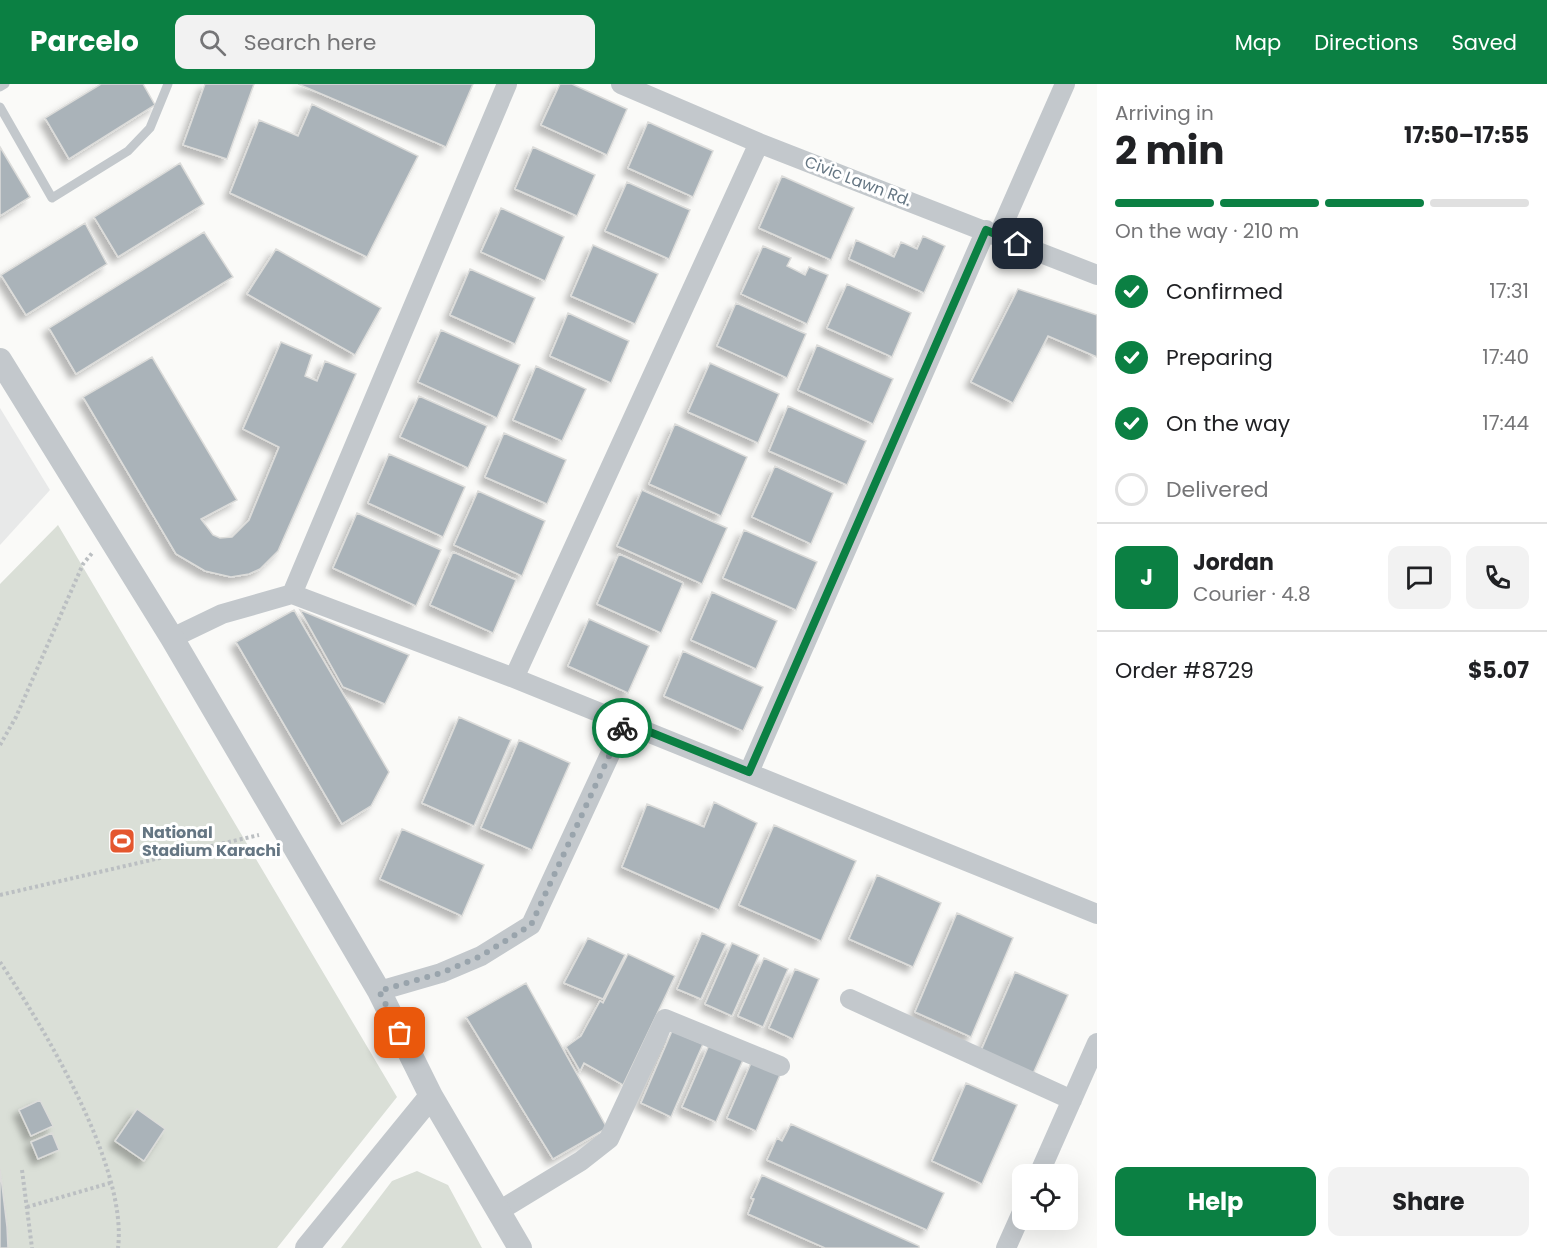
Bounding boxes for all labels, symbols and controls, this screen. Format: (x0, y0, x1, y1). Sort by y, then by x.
search box (175, 15, 595, 69)
text: Parcelo (30, 22, 139, 61)
icon: search (196, 26, 229, 59)
text: Search here (244, 27, 376, 58)
text: Map (1235, 28, 1281, 57)
text: Directions (1314, 28, 1418, 57)
text: Saved (1451, 28, 1517, 57)
text: Arriving in (1115, 99, 1214, 127)
text: 17:50–17:55 (1404, 120, 1529, 151)
text: 2 min (1115, 123, 1225, 178)
street label: Civic Lawn Rd. (801, 150, 915, 212)
text: On the way · 210 m (1115, 217, 1299, 245)
pin (992, 218, 1043, 269)
icon: home (1001, 227, 1034, 260)
icon: check (1115, 275, 1148, 308)
text: Confirmed (1166, 276, 1283, 307)
text: 17:31 (1489, 277, 1529, 305)
icon: check (1115, 341, 1148, 374)
text: Preparing (1166, 342, 1273, 373)
text: 17:40 (1482, 343, 1529, 371)
icon: check (1115, 407, 1148, 440)
text: On the way (1166, 408, 1290, 439)
text: 17:44 (1482, 409, 1529, 437)
text: Delivered (1166, 474, 1269, 505)
button: chat (1388, 546, 1451, 609)
button: phone (1466, 546, 1529, 609)
text: Jordan (1193, 547, 1274, 578)
text: J (1140, 562, 1153, 593)
text: Courier · 4.8 (1193, 580, 1311, 608)
text: Order #8729 (1115, 655, 1254, 686)
text: $5.07 (1468, 655, 1529, 686)
courier (592, 698, 652, 758)
icon: bike (606, 712, 639, 745)
place label: National Stadium Karachi (142, 821, 281, 862)
sports icon: National Stadium Karachi (107, 826, 137, 856)
pin (374, 1007, 425, 1058)
icon: bag (383, 1016, 416, 1049)
map controls (1012, 1164, 1078, 1230)
button: locate (1012, 1164, 1078, 1230)
button: Help (1115, 1167, 1316, 1236)
button: Share (1328, 1167, 1529, 1236)

